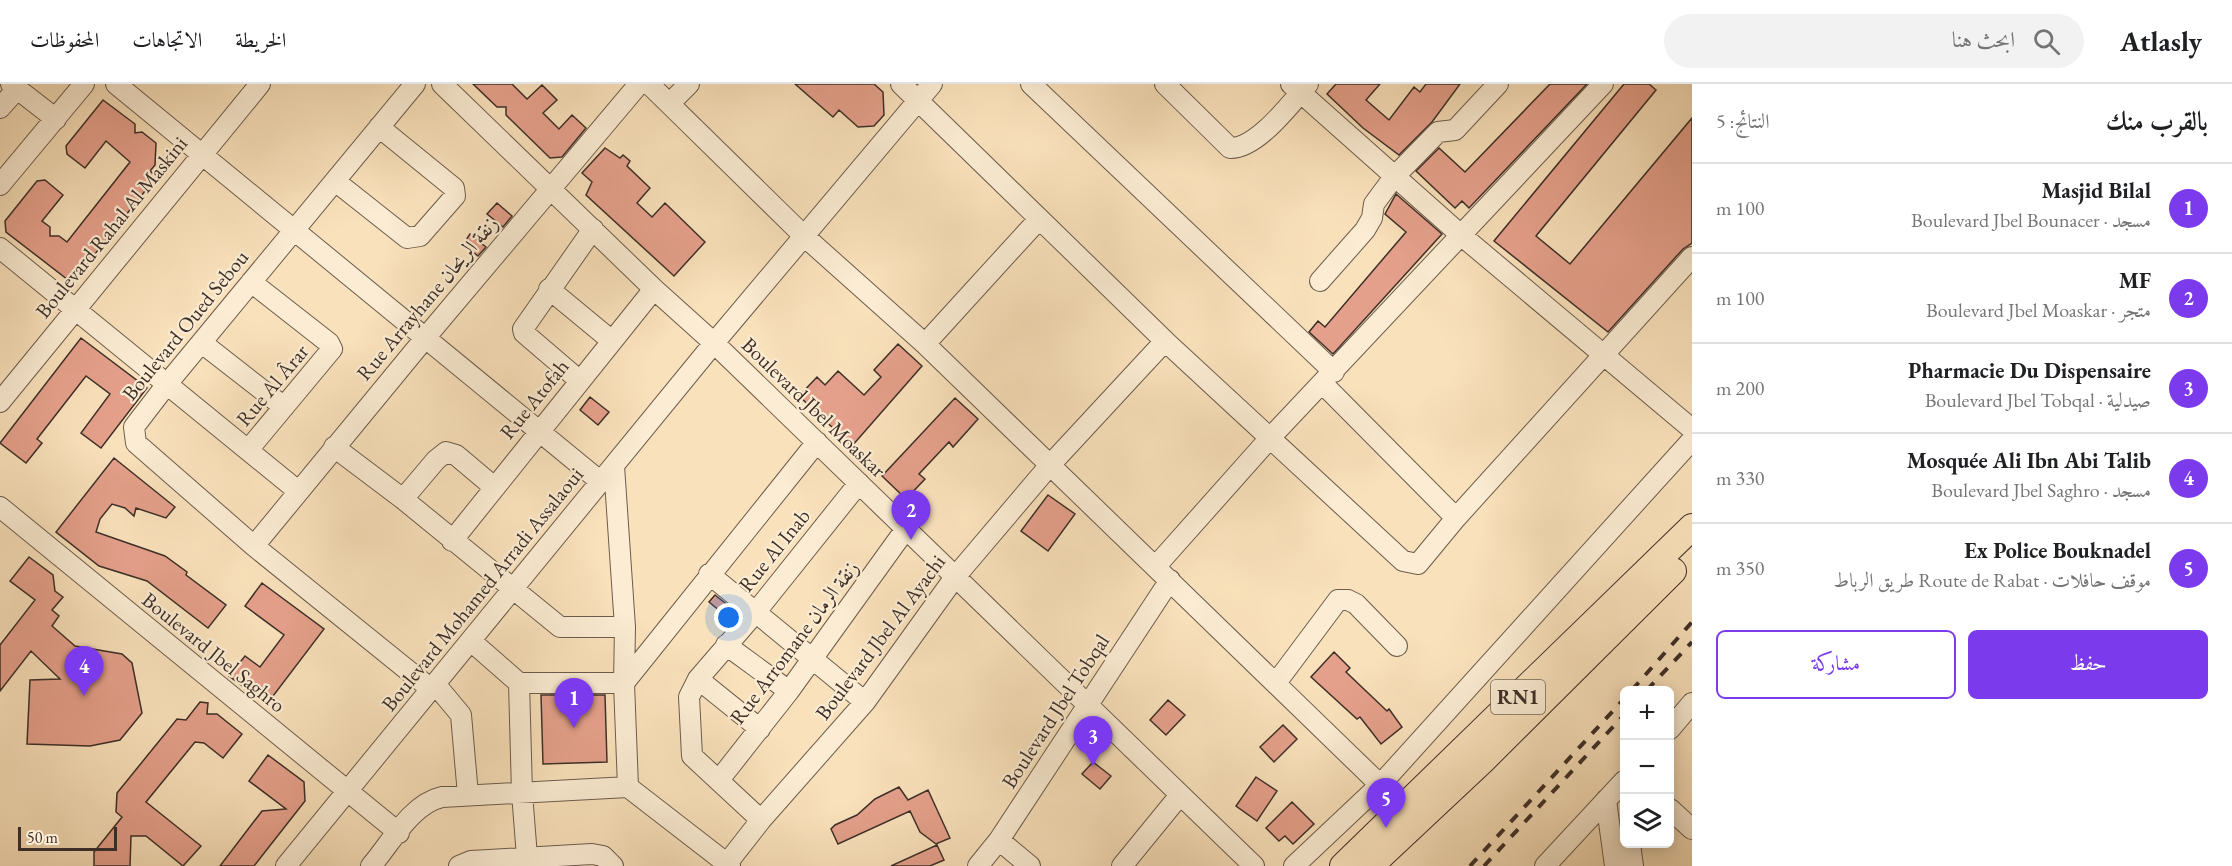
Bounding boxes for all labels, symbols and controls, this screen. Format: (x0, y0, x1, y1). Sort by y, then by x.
search box (1664, 14, 2084, 68)
text: Atlasly (2120, 23, 2202, 59)
text: ابحث هنا (1952, 25, 2015, 54)
icon: search (2030, 25, 2063, 58)
text: المحفوظات (30, 26, 99, 53)
text: الاتجاهات (132, 26, 202, 53)
text: الخريطة (235, 26, 286, 53)
text: بالقرب منك (2106, 104, 2208, 138)
text: النتائج: 5 (1716, 108, 1770, 134)
street label: Boulevard Rahal Al Maskini (29, 130, 193, 324)
text: Masjid Bilal (2042, 176, 2151, 205)
text: 100 m (1716, 195, 1764, 221)
text: 1 (2183, 195, 2194, 221)
text: مسجد · Boulevard Jbel Bounacer (1911, 207, 2151, 233)
street label: Rue Arrayhane زنقة الريحان (350, 210, 504, 386)
street label: Boulevard Oued Sebou (116, 244, 254, 406)
text: MF (2119, 266, 2151, 295)
text: 100 m (1716, 285, 1764, 311)
text: 2 (2183, 285, 2194, 311)
text: متجر · Boulevard Jbel Moaskar (1926, 297, 2151, 323)
street label: Boulevard Jbel Moaskar (736, 331, 892, 483)
street label: Rue Al Ârar (230, 338, 314, 432)
street label: Rue Atofah (494, 353, 575, 445)
text: Pharmacie Du Dispensaire (1908, 356, 2151, 385)
text: 200 m (1716, 375, 1764, 401)
text: 3 (2183, 375, 2194, 401)
text: صيدلية · Boulevard Jbel Tobqal (1925, 387, 2151, 413)
text: Mosquée Ali Ibn Abi Talib (1907, 446, 2151, 475)
street label: Boulevard Mohamed Arradi Assalaoui (375, 461, 589, 717)
text: 330 m (1716, 465, 1764, 491)
text: 4 (2183, 465, 2194, 491)
text: مسجد · Boulevard Jbel Saghro (1931, 477, 2151, 503)
pin: 2 (892, 490, 930, 540)
street label: Rue Al Inab (732, 503, 816, 597)
text: Ex Police Bouknadel (1964, 536, 2151, 565)
street label: Boulevard Jbel Al Ayachi (809, 549, 951, 725)
street label: Rue Arromane زنقة الرمان (724, 555, 864, 729)
text: 350 m (1716, 555, 1764, 581)
text: 5 (2183, 555, 2194, 581)
text: موقف حافلات · Route de Rabat طريق الرباط (1833, 567, 2151, 593)
street label: Boulevard Jbel Saghro (137, 586, 291, 718)
your location (714, 603, 743, 632)
street label: Boulevard Jbel Tobqal (995, 629, 1115, 793)
button: مشاركة (1716, 630, 1956, 699)
button: حفظ (1968, 630, 2208, 699)
pin: 4 (64, 646, 104, 696)
pin: 1 (554, 678, 594, 728)
road number: RN1 (1491, 680, 1545, 714)
map controls (1620, 686, 1674, 848)
button: + (1620, 686, 1674, 740)
pin: 3 (1074, 716, 1112, 766)
button: − (1620, 740, 1674, 794)
pin: 5 (1366, 778, 1406, 828)
button: layers (1620, 794, 1674, 848)
scale bar (18, 824, 117, 852)
text: 50 m (27, 827, 58, 848)

